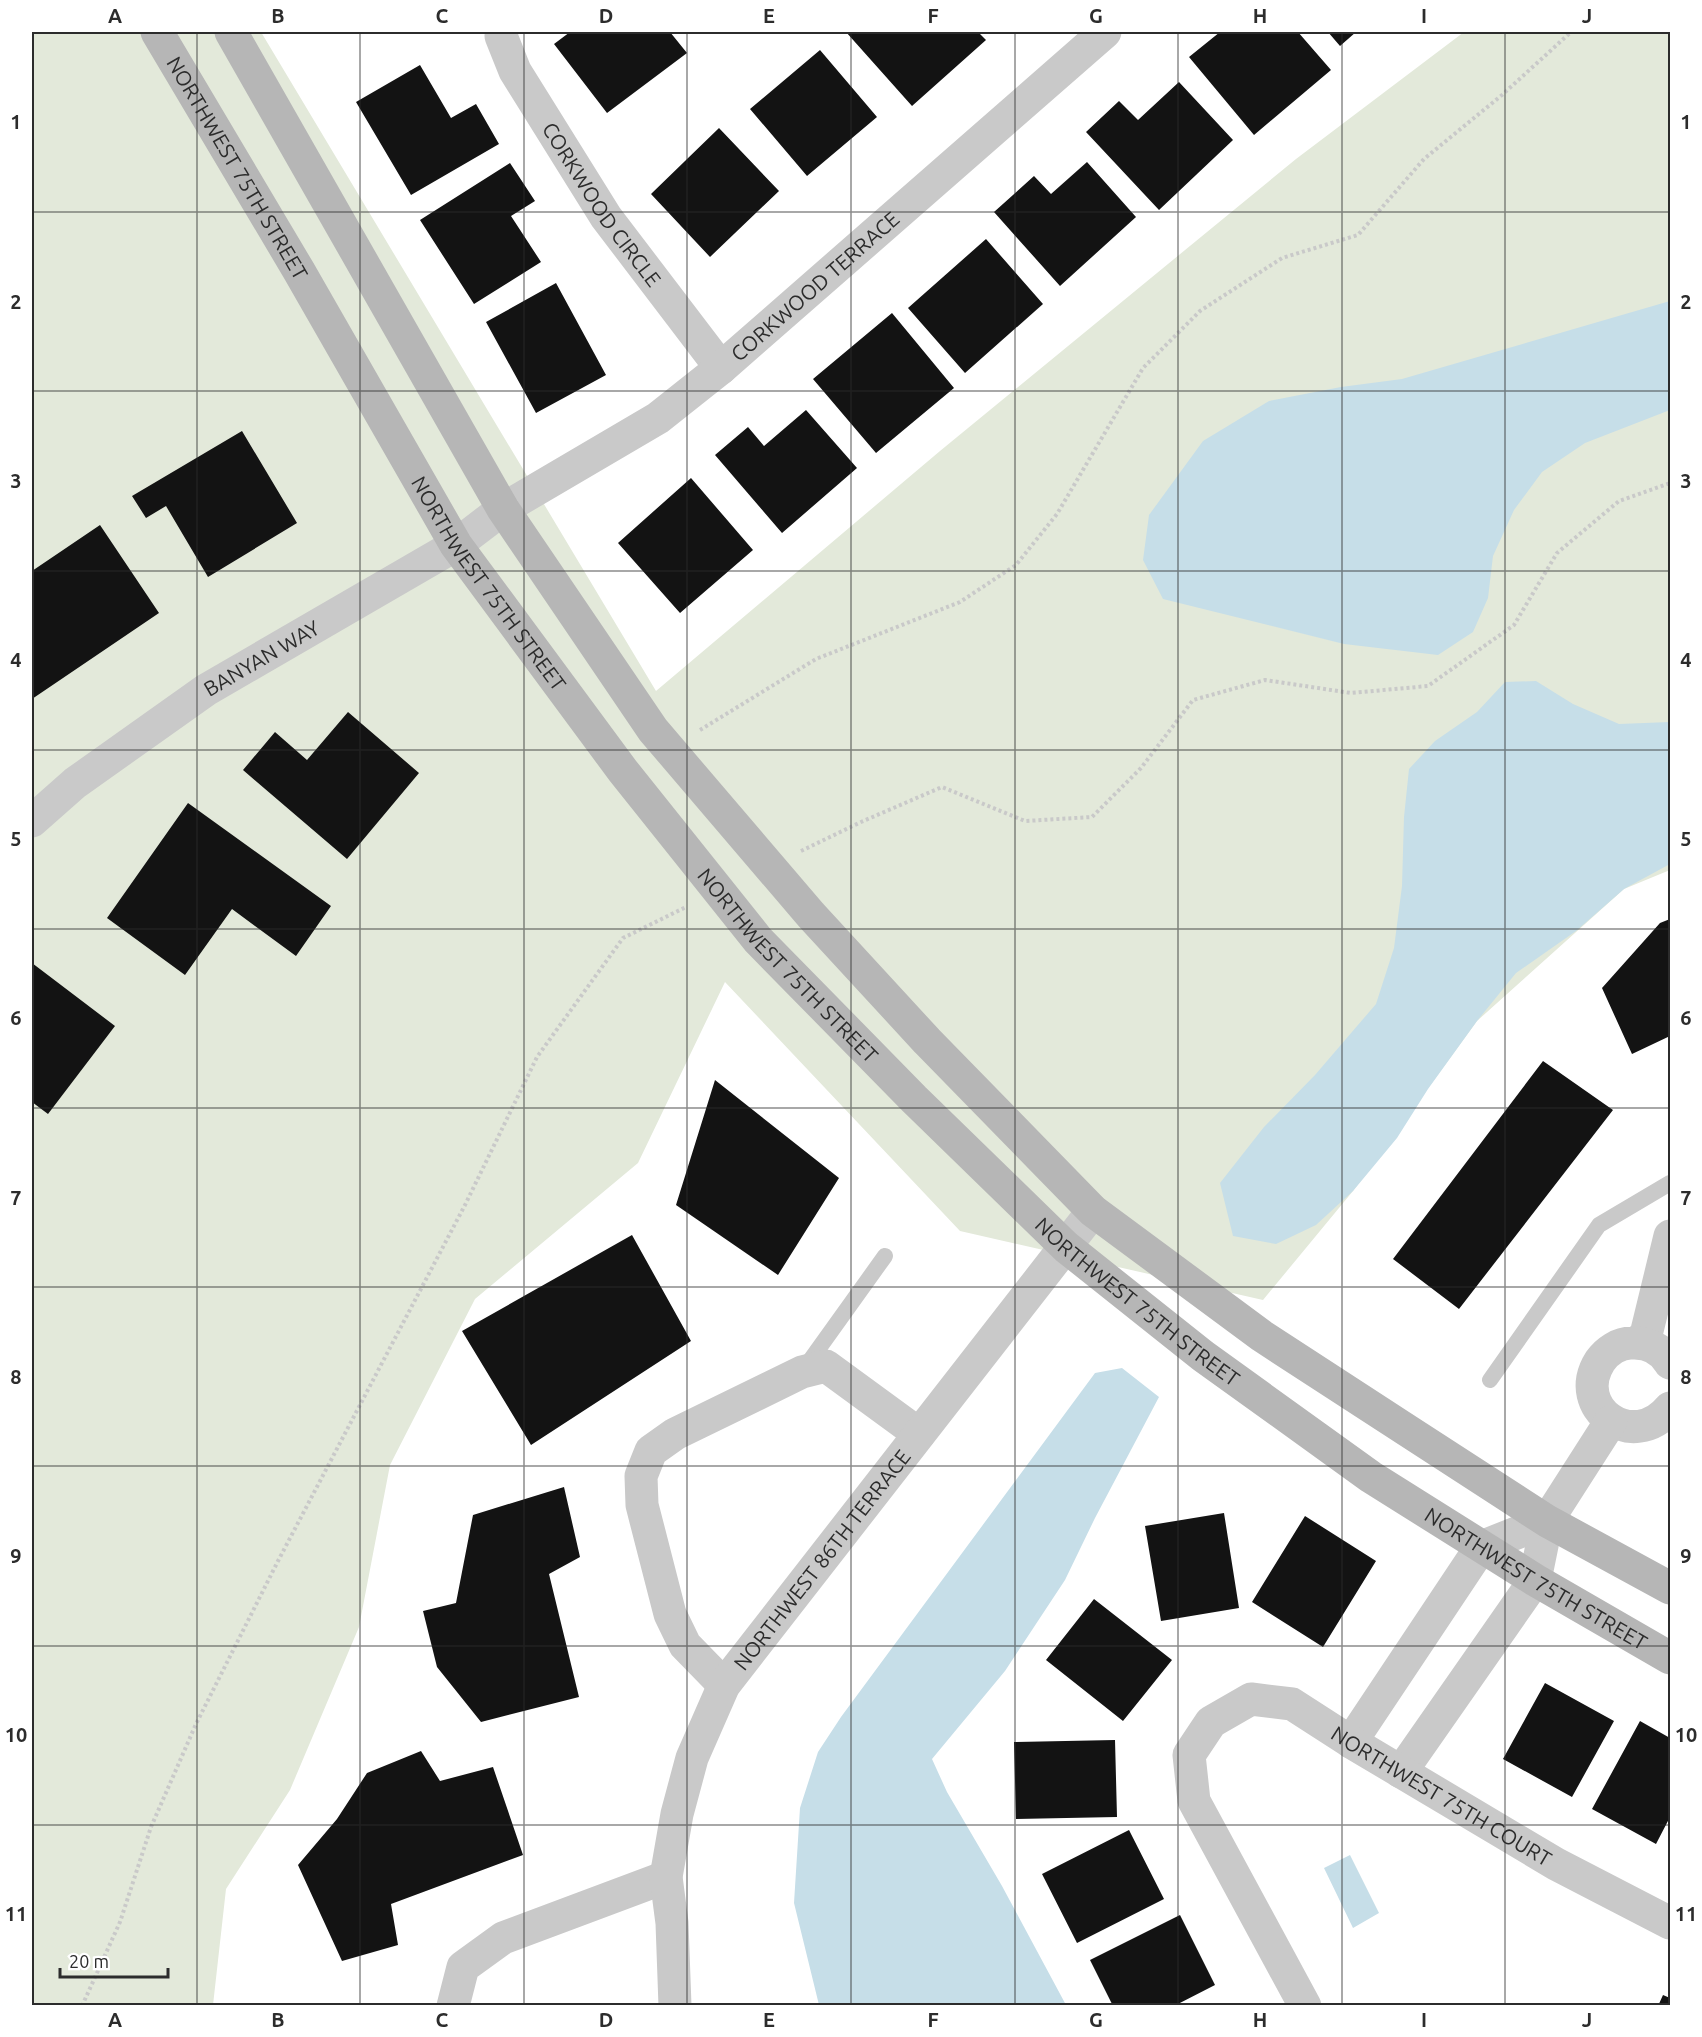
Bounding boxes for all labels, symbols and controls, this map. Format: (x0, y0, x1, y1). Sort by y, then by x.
text: A (108, 4, 122, 27)
text: B (271, 4, 285, 27)
text: C (436, 4, 449, 27)
text: D (599, 4, 613, 27)
text: E (763, 4, 775, 27)
text: F (927, 4, 939, 27)
text: G (1089, 4, 1103, 27)
text: H (1253, 4, 1267, 27)
text: I (1421, 4, 1427, 27)
text: J (1582, 4, 1592, 27)
street label: NORTHWEST 75TH STREET (162, 52, 313, 284)
text: 1 (10, 110, 22, 133)
text: 1 (1680, 110, 1692, 133)
street label: CORKWOOD CIRCLE (538, 118, 666, 291)
street label: CORKWOOD TERRACE (726, 206, 904, 366)
text: 2 (10, 290, 22, 313)
text: 2 (1680, 290, 1692, 313)
text: 3 (10, 469, 22, 492)
text: 3 (1680, 469, 1692, 492)
street label: NORTHWEST 75TH STREET (407, 472, 572, 695)
street label: BANYAN WAY (199, 615, 323, 701)
text: 4 (10, 648, 22, 671)
text: 4 (1680, 648, 1692, 671)
text: 5 (10, 827, 22, 850)
text: 5 (1680, 827, 1692, 850)
street label: NORTHWEST 75TH STREET (693, 863, 883, 1067)
text: 6 (10, 1006, 22, 1029)
text: 6 (1680, 1006, 1692, 1029)
text: 7 (10, 1186, 22, 1209)
text: 7 (1680, 1186, 1692, 1209)
street label: NORTHWEST 75TH STREET (1031, 1212, 1245, 1391)
text: 8 (10, 1365, 22, 1388)
text: 8 (1680, 1365, 1692, 1388)
street label: NORTHWEST 86TH TERRACE (728, 1445, 915, 1675)
street label: NORTHWEST 75TH STREET (1421, 1502, 1652, 1655)
text: 9 (10, 1544, 22, 1567)
text: 9 (1680, 1544, 1692, 1567)
street label: NORTHWEST 75TH COURT (1327, 1721, 1556, 1871)
text: 10 (5, 1723, 27, 1746)
text: 10 (1675, 1723, 1697, 1746)
text: 11 (5, 1902, 27, 1925)
text: 11 (1675, 1902, 1697, 1925)
scale bar (60, 1941, 168, 1979)
text: 20 m (69, 1951, 109, 1971)
text: A (108, 2008, 122, 2031)
text: B (271, 2008, 285, 2031)
text: C (436, 2008, 449, 2031)
text: D (599, 2008, 613, 2031)
text: E (763, 2008, 775, 2031)
text: F (927, 2008, 939, 2031)
text: G (1089, 2008, 1103, 2031)
text: H (1253, 2008, 1267, 2031)
text: I (1421, 2008, 1427, 2031)
text: J (1582, 2008, 1592, 2031)

